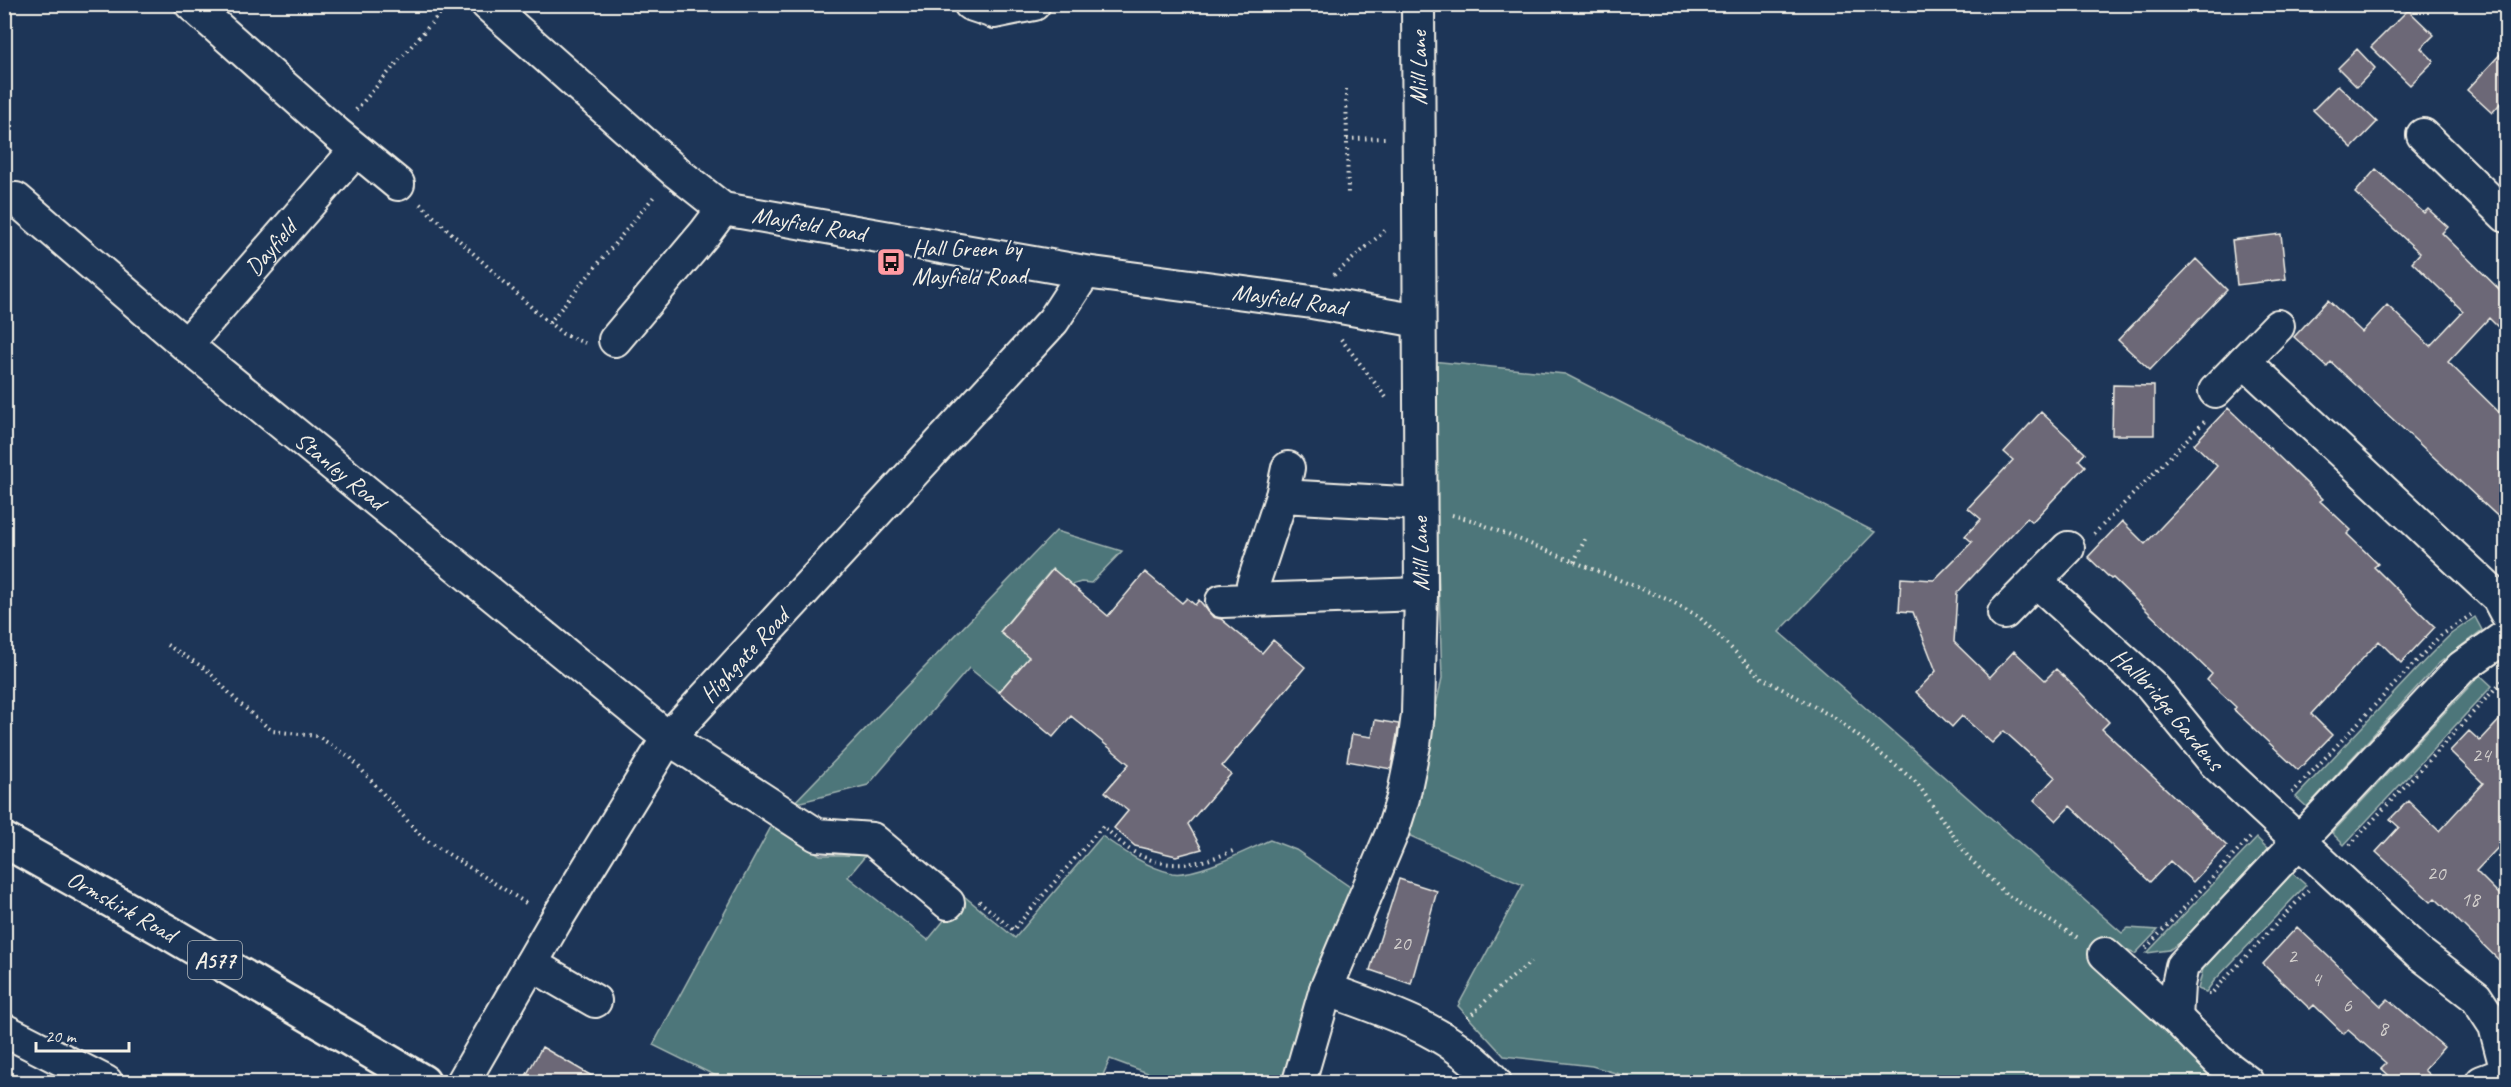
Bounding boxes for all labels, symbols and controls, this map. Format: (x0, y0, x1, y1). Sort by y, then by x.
street label: Mill Lane (1403, 29, 1433, 105)
street label: Mayfield Road (750, 199, 872, 249)
street label: Dayfield (238, 211, 306, 282)
place label: Hall Green by Mayfield Road (912, 233, 1030, 291)
bus stop icon: Hall Green by Mayfield Road (875, 246, 907, 278)
street label: Mayfield Road (1230, 277, 1352, 323)
street label: Stanley Road (289, 425, 394, 519)
street label: Mill Lane (1404, 514, 1436, 591)
street label: Highgate Road (693, 599, 798, 709)
street label: Hallbridge Gardens (2105, 642, 2231, 779)
house number: 24 (2472, 742, 2493, 768)
house number: 20 (2427, 860, 2447, 886)
street label: Ormskirk Road (62, 864, 185, 951)
house number: 18 (2461, 886, 2482, 912)
house number: 20 (1392, 930, 1412, 956)
road number: A577 (188, 941, 242, 979)
house number: 2 (2287, 943, 2298, 969)
house number: 4 (2311, 966, 2323, 992)
house number: 6 (2342, 992, 2352, 1018)
scale bar (36, 1015, 129, 1053)
house number: 8 (2378, 1015, 2390, 1041)
text: 20 m (45, 1025, 78, 1047)

